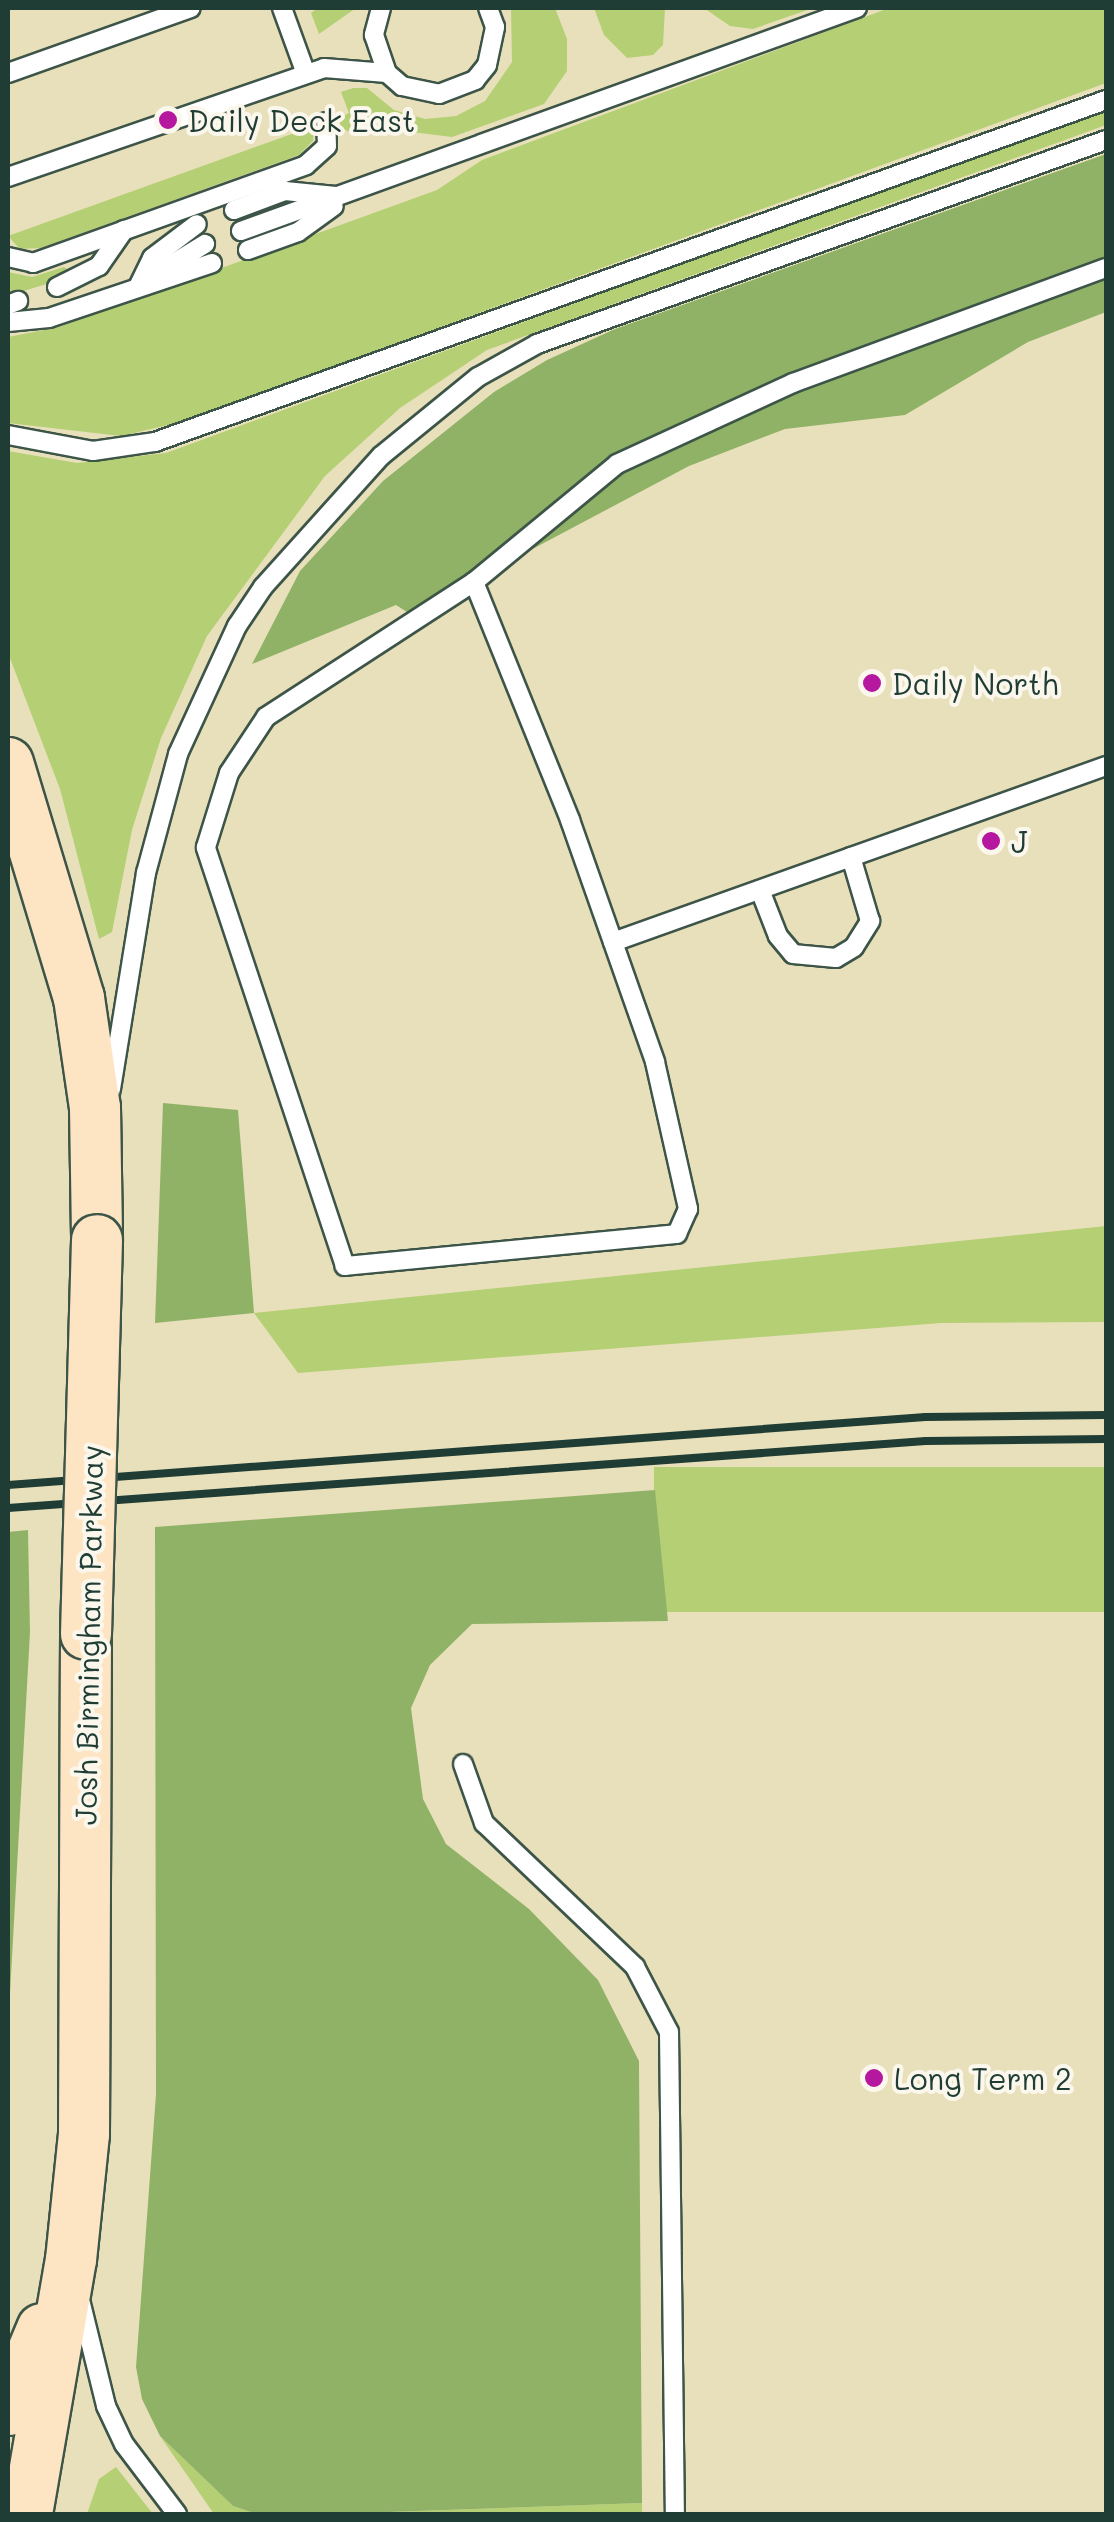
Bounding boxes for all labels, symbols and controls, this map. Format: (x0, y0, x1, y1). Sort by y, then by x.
place label: Daily Deck East (188, 102, 415, 138)
marker: Daily Deck East (157, 109, 179, 131)
place label: Daily North (892, 665, 1058, 701)
marker: Daily North (861, 672, 883, 694)
place label: J (1011, 823, 1027, 859)
marker: J (980, 830, 1002, 852)
street label: Josh Birmingham Parkway (67, 1445, 109, 1825)
place label: Long Term 2 (894, 2060, 1072, 2096)
marker: Long Term 2 (863, 2067, 885, 2089)

